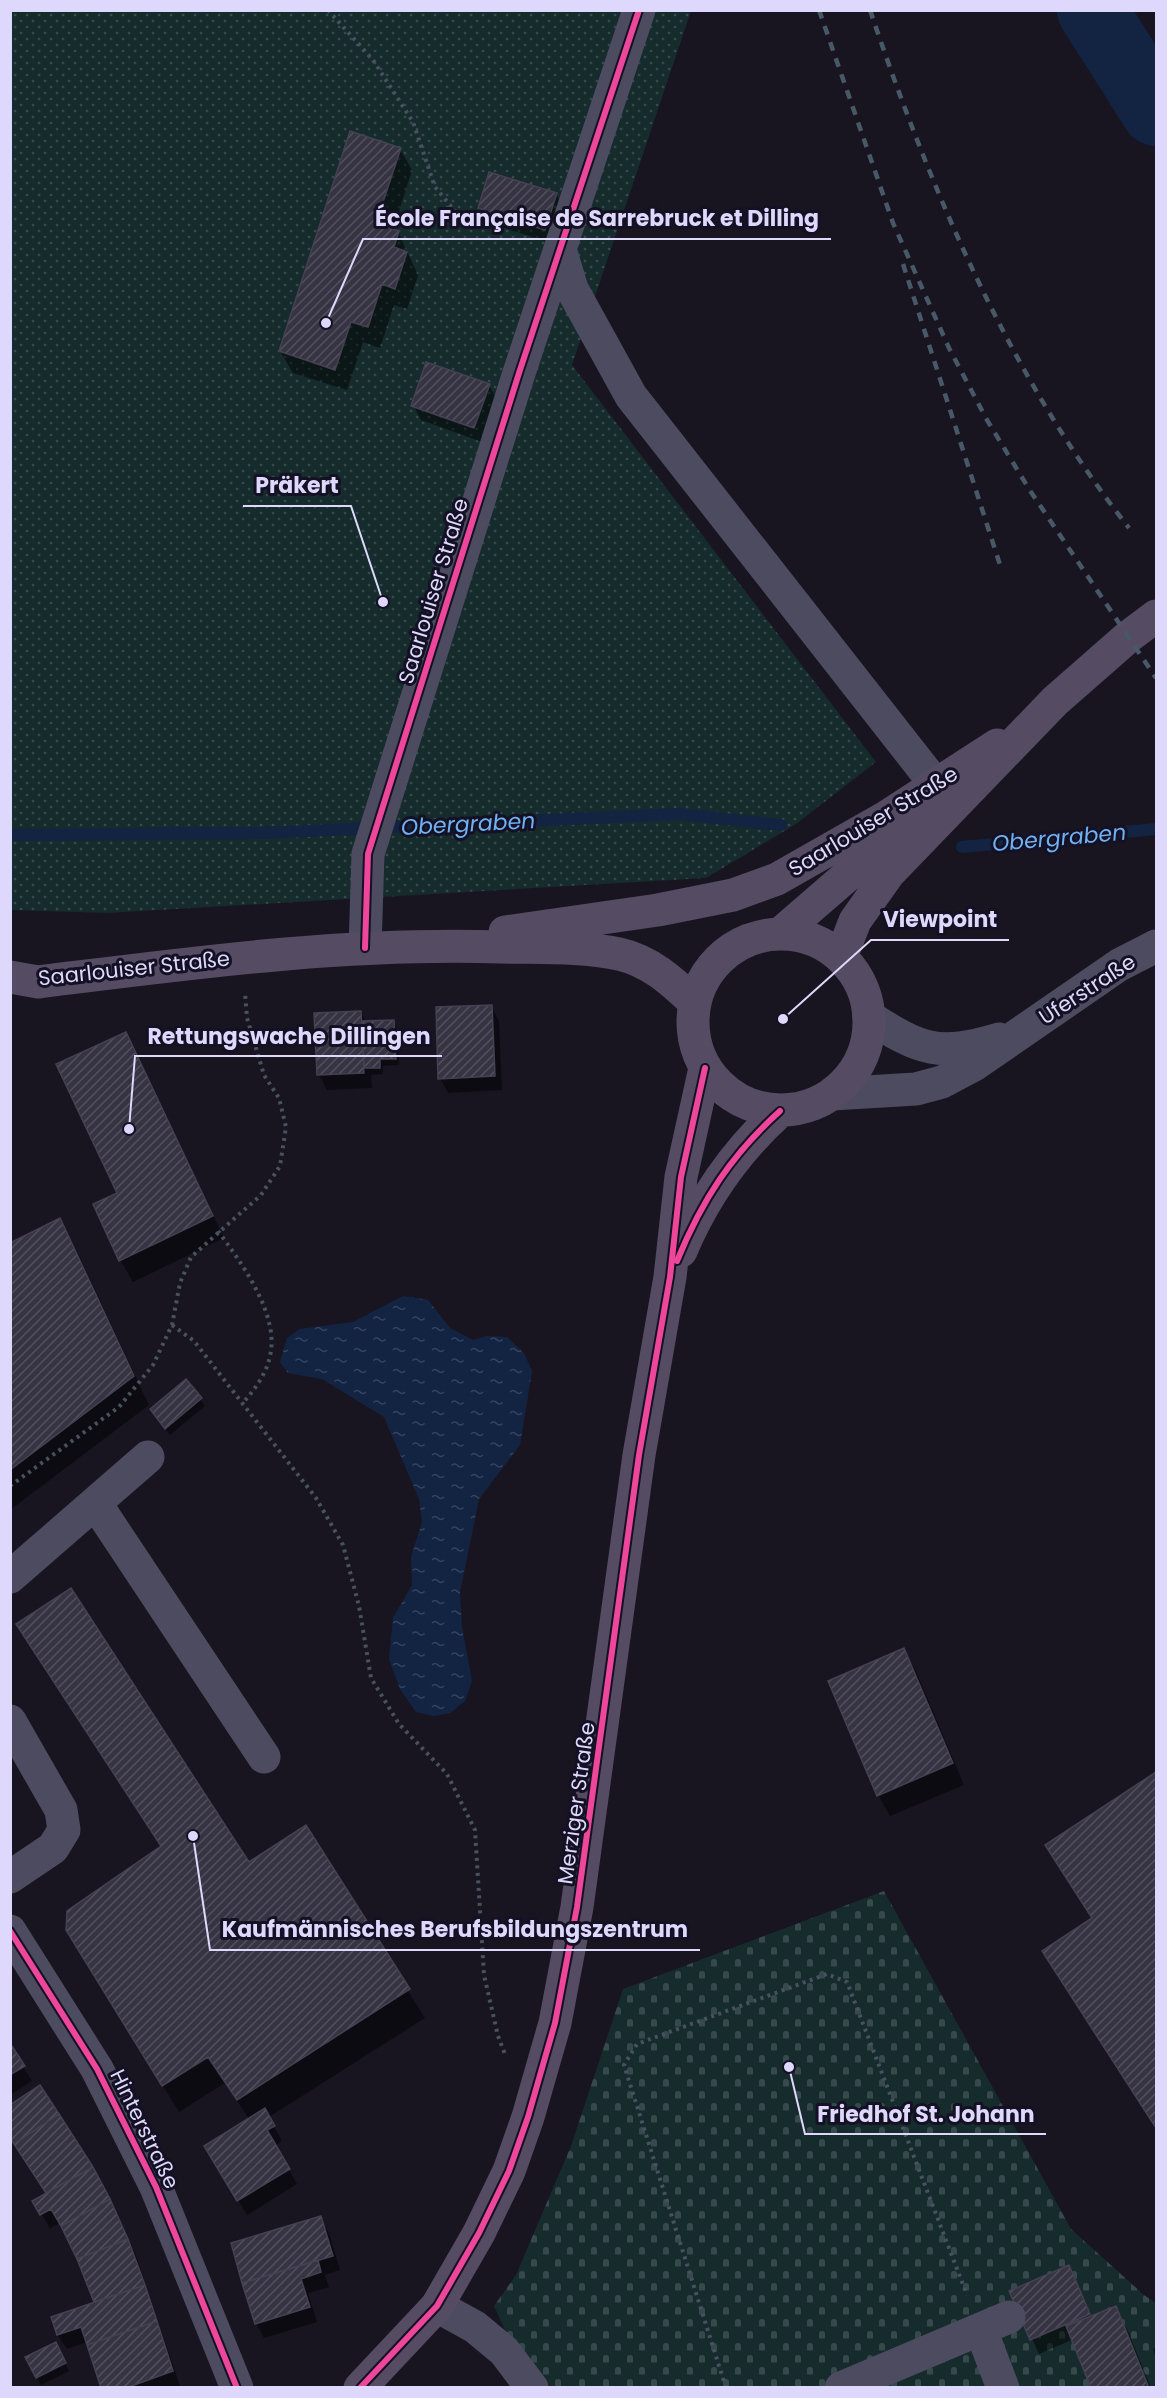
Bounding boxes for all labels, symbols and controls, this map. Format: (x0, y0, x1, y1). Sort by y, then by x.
callout: École Française de Sarrebruck et Dilling (363, 199, 831, 239)
text: École Française de Sarrebruck et Dilling (375, 203, 819, 234)
callout: Präkert (243, 466, 351, 506)
text: Präkert (255, 470, 339, 501)
street label: Saarlouiser Straße (391, 495, 475, 687)
street label: Saarlouiser Straße (783, 759, 963, 883)
water label: Obergraben (400, 805, 536, 843)
water label: Obergraben (991, 817, 1127, 859)
callout: Viewpoint (871, 900, 1009, 940)
text: Viewpoint (883, 904, 997, 935)
street label: Saarlouiser Straße (37, 944, 231, 992)
street label: Uferstraße (1033, 947, 1141, 1031)
callout: Rettungswache Dillingen (135, 1016, 442, 1056)
text: Rettungswache Dillingen (147, 1021, 431, 1052)
street label: Merziger Straße (550, 1720, 602, 1886)
callout: Kaufmännisches Berufsbildungszentrum (210, 1910, 700, 1950)
text: Kaufmännisches Berufsbildungszentrum (222, 1914, 688, 1945)
street label: Hinterstraße (104, 2064, 186, 2194)
callout: Friedhof St. Johann (805, 2094, 1046, 2134)
text: Friedhof St. Johann (817, 2099, 1035, 2130)

